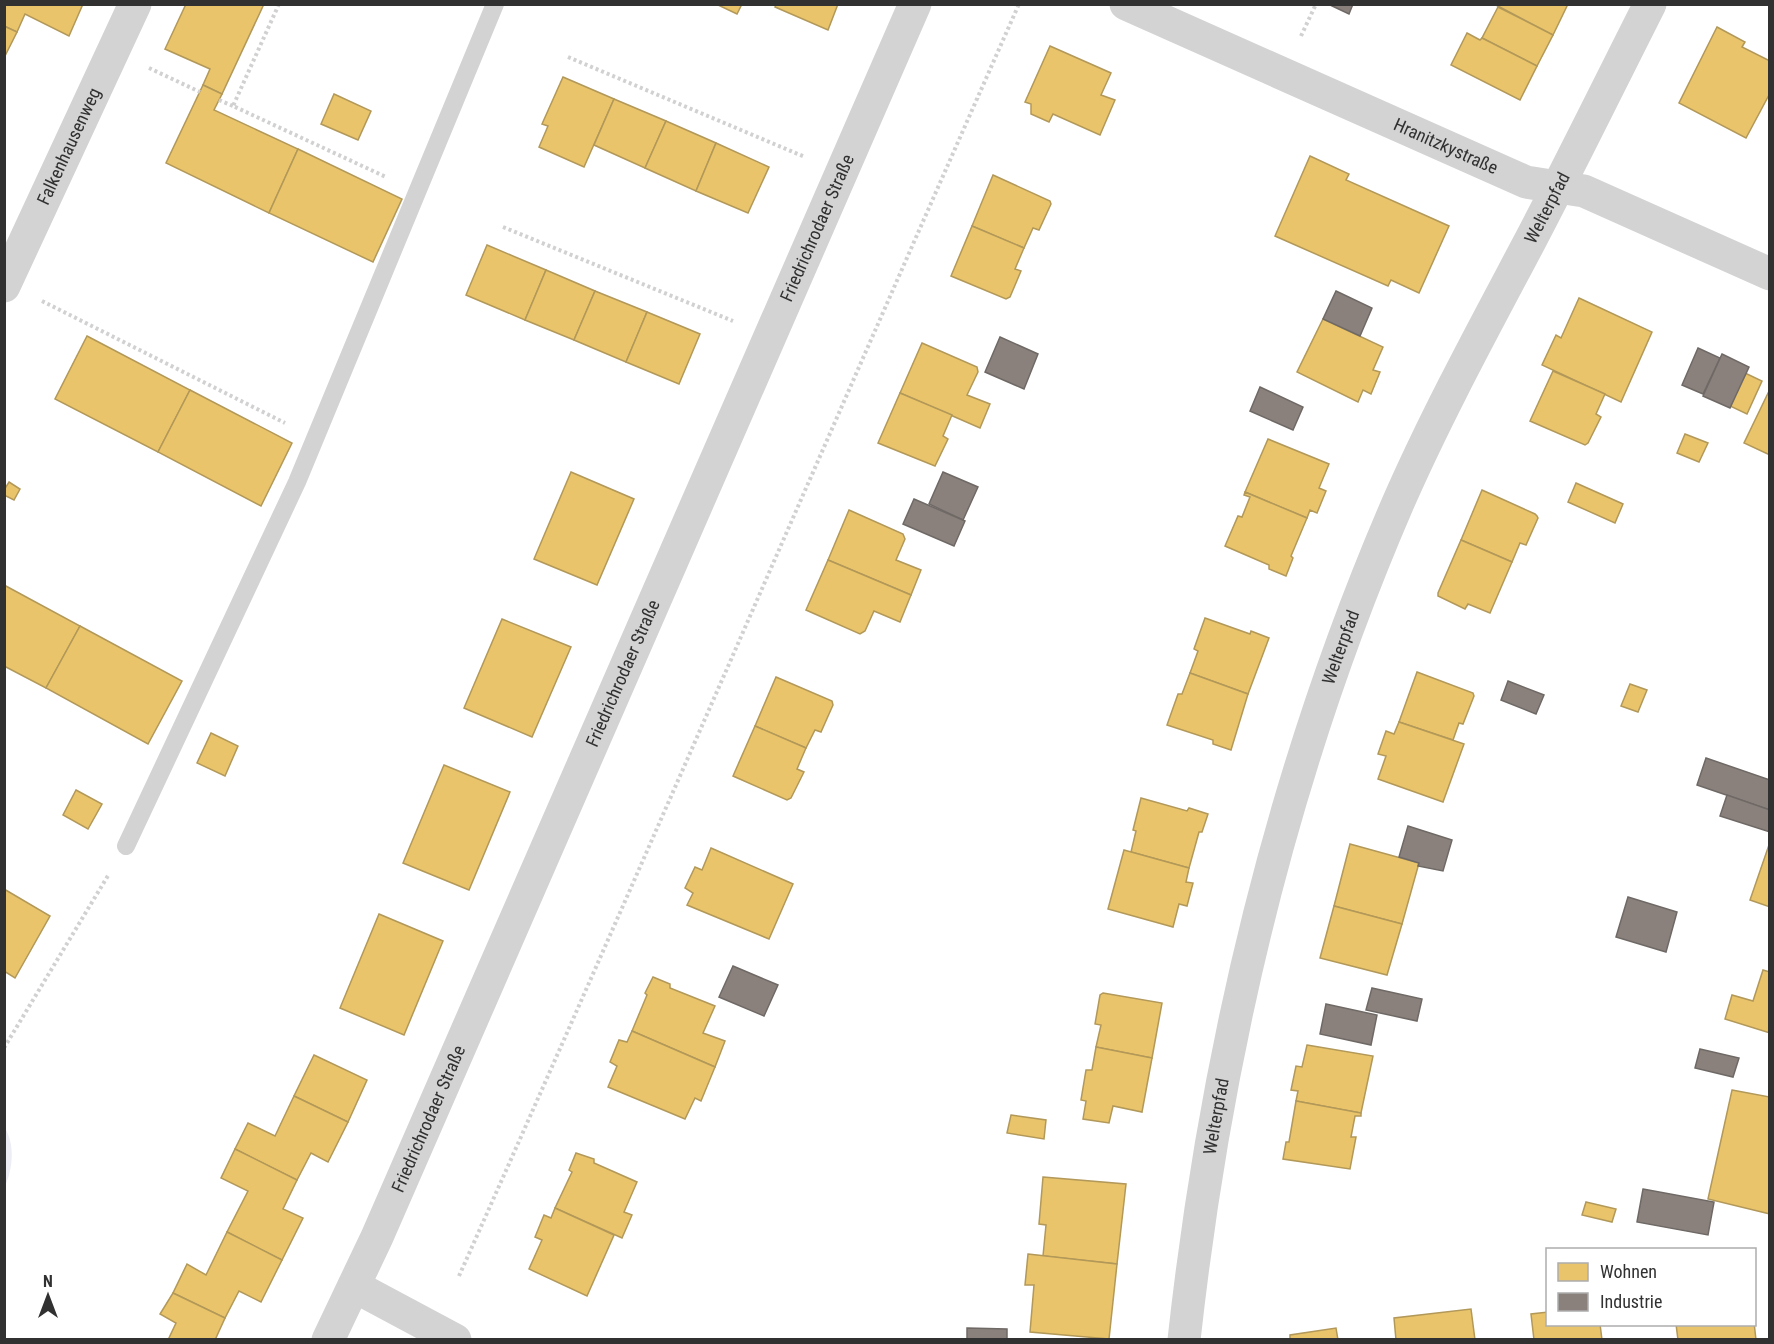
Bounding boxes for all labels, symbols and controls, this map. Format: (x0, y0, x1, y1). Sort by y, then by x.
street label: Falkenhausenweg (32, 84, 105, 208)
street label: Hranitzkystraße (1391, 114, 1501, 178)
street label: Friedrichrodaer Straße (776, 151, 858, 305)
street label: Welterpfad (1520, 168, 1574, 247)
street label: Friedrichrodaer Straße (581, 596, 664, 750)
street label: Welterpfad (1317, 607, 1364, 687)
street label: Friedrichrodaer Straße (387, 1042, 469, 1195)
street label: Welterpfad (1199, 1076, 1233, 1156)
legend (1546, 1248, 1756, 1326)
text: Wohnen (1600, 1261, 1657, 1282)
north arrow (18, 1266, 78, 1326)
text: N (43, 1272, 53, 1291)
text: Industrie (1600, 1291, 1662, 1312)

